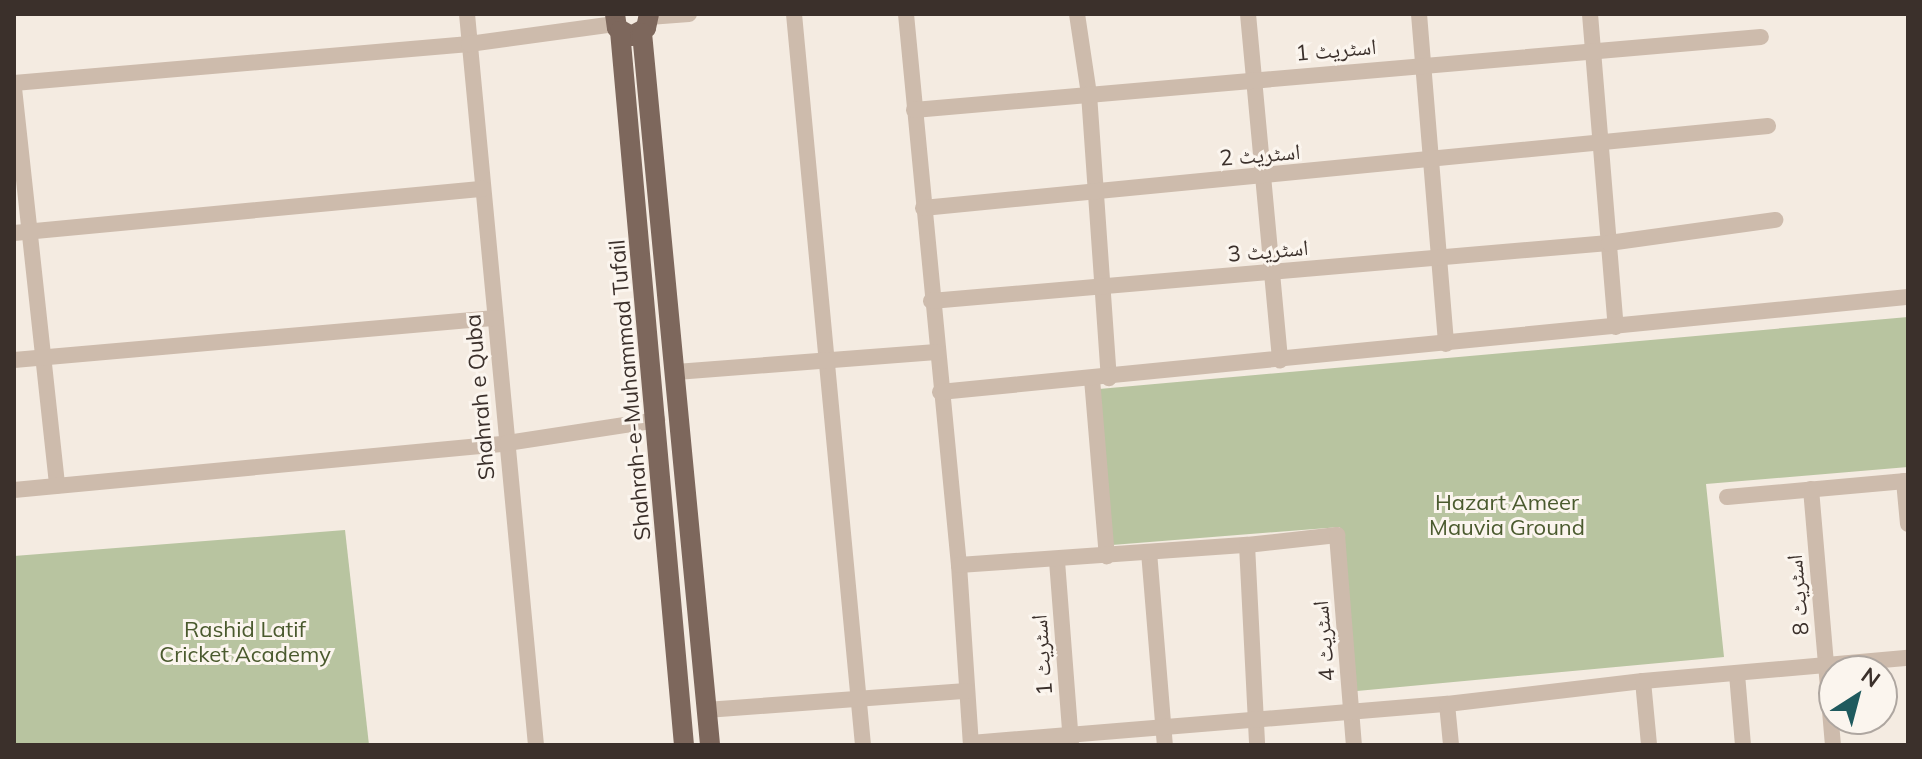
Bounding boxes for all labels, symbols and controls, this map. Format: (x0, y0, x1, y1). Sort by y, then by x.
street label: اسٹریٹ 1 (1295, 33, 1377, 67)
street label: اسٹریٹ 2 (1219, 138, 1301, 172)
street label: اسٹریٹ 3 (1227, 234, 1309, 268)
street label: Shahrah-e-Muhammad Tufail (604, 238, 656, 542)
street label: Shahrah e Quba (460, 313, 500, 481)
park label: Hazart Ameer Mauvia Ground (1429, 489, 1585, 540)
street label: اسٹریٹ 8 (1781, 554, 1815, 636)
street label: اسٹریٹ 4 (1307, 600, 1341, 682)
street label: اسٹریٹ 1 (1026, 614, 1058, 696)
park label: Rashid Latif Cricket Academy (159, 616, 331, 668)
north arrow (1818, 655, 1898, 735)
text: N (1856, 661, 1886, 693)

